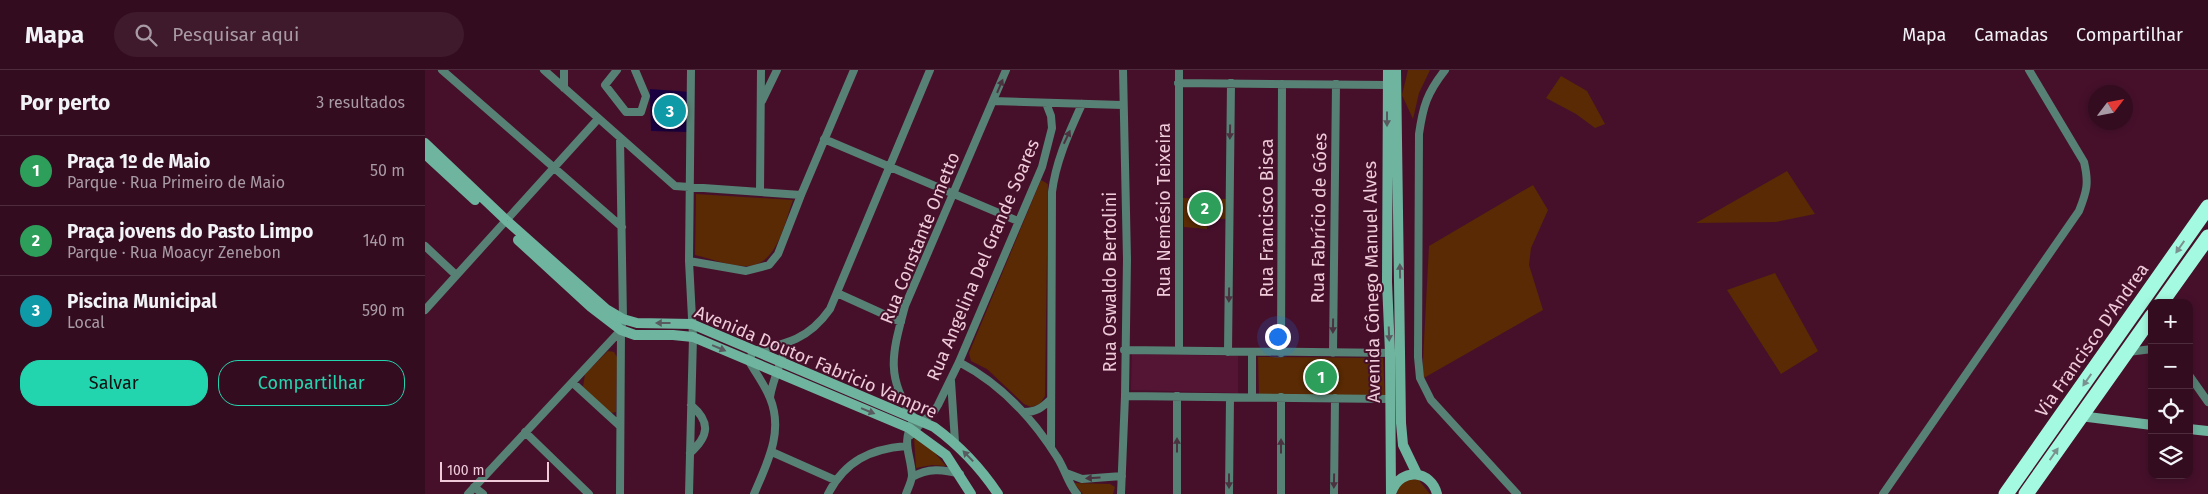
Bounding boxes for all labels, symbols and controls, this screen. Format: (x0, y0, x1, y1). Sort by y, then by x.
search box (114, 12, 464, 57)
text: Mapa (25, 21, 84, 49)
icon: search (132, 21, 160, 49)
text: Pesquisar aqui (172, 23, 299, 46)
text: Mapa (1902, 24, 1946, 46)
text: Camadas (1974, 24, 2048, 46)
text: Compartilhar (2076, 24, 2183, 46)
one-way arrow (996, 79, 1004, 93)
north arrow (2088, 85, 2133, 130)
text: Por perto (20, 90, 110, 116)
pin: 3 (654, 92, 686, 130)
text: 3 resultados (316, 93, 405, 112)
one-way arrow (1383, 111, 1391, 127)
street label: Rua Nemésio Teixeira (1153, 123, 1175, 297)
one-way arrow (1226, 124, 1234, 140)
one-way arrow (1063, 130, 1071, 144)
street label: Rua Fabrício de Góes (1307, 133, 1331, 303)
street label: Rua Angelina Del Grande Soares (922, 136, 1044, 384)
street label: Rua Francisco Bisca (1256, 138, 1278, 298)
street label: Rua Constante Ometto (875, 149, 965, 327)
text: Praça 1º de Maio (67, 150, 210, 173)
text: 1 (32, 161, 40, 180)
text: 50 m (370, 161, 405, 180)
street label: Avenida Cônego Manuel Alves (1359, 161, 1385, 403)
text: Parque · Rua Primeiro de Maio (67, 173, 285, 192)
pin: 2 (1189, 189, 1221, 227)
street label: Rua Oswaldo Bertolini (1099, 192, 1121, 372)
text: Praça jovens do Pasto Limpo (67, 220, 313, 243)
text: 2 (32, 231, 40, 250)
text: 140 m (363, 231, 405, 250)
one-way arrow (2175, 240, 2185, 254)
text: Parque · Rua Moacyr Zenebon (67, 243, 281, 262)
street label: Via Francisco D'Andrea (2031, 259, 2153, 421)
one-way arrow (1396, 263, 1404, 279)
one-way arrow (1225, 287, 1233, 303)
text: Piscina Municipal (67, 290, 217, 313)
map controls (2148, 299, 2193, 479)
button: + (2148, 299, 2193, 344)
text: 3 (32, 301, 40, 320)
text: 590 m (362, 301, 405, 320)
street label: Avenida Doutor Fabricio Vampre (691, 301, 941, 423)
text: Local (67, 313, 105, 332)
one-way arrow (1329, 318, 1337, 334)
one-way arrow (654, 319, 670, 327)
your location (1265, 324, 1291, 350)
one-way arrow (1386, 326, 1394, 342)
one-way arrow (712, 344, 726, 352)
button: − (2148, 344, 2193, 389)
pin: 1 (1305, 358, 1337, 396)
button: Salvar (20, 360, 208, 406)
button: Compartilhar (218, 360, 405, 406)
one-way arrow (2081, 373, 2092, 386)
button: locate (2148, 389, 2193, 434)
one-way arrow (861, 408, 875, 416)
button: layers (2148, 434, 2193, 479)
one-way arrow (1173, 437, 1181, 453)
one-way arrow (1277, 437, 1285, 453)
one-way arrow (2049, 447, 2059, 461)
one-way arrow (962, 450, 974, 462)
scale bar (440, 459, 549, 482)
text: 100 m (447, 462, 484, 479)
one-way arrow (1225, 473, 1233, 489)
one-way arrow (1330, 473, 1338, 489)
one-way arrow (1085, 475, 1101, 483)

